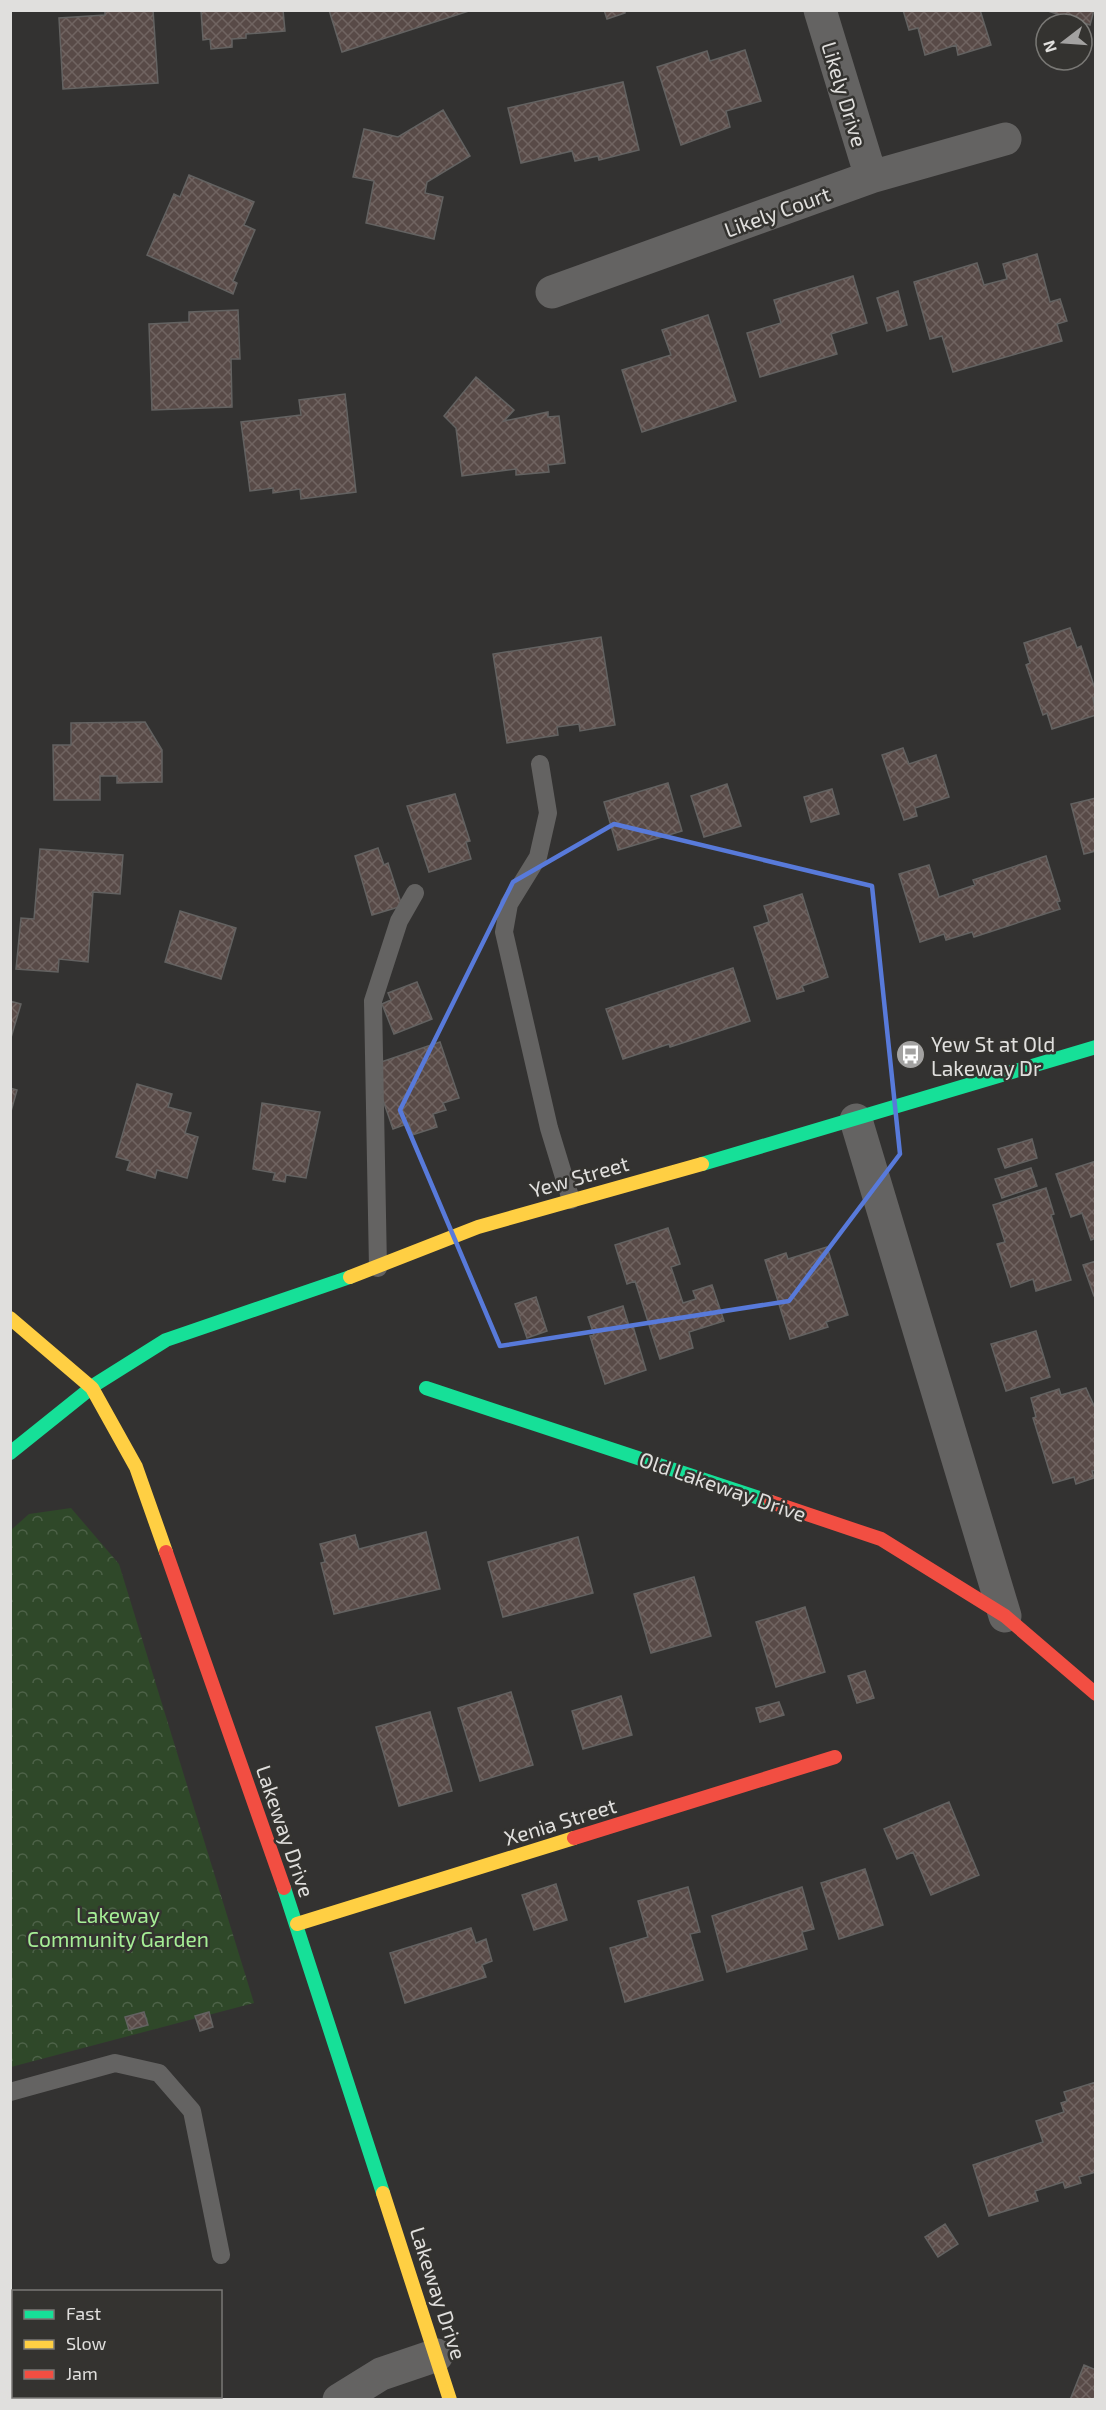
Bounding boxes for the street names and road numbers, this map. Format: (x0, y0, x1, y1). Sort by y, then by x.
street label: Likely Drive (817, 38, 873, 150)
street label: Likely Court (721, 180, 833, 242)
street label: Yew Street (527, 1150, 631, 1202)
street label: Old Lakeway Drive (636, 1446, 810, 1526)
street label: Lakeway Drive (252, 1762, 320, 1900)
street label: Xenia Street (501, 1792, 619, 1850)
street label: Lakeway Drive (406, 2224, 472, 2362)

